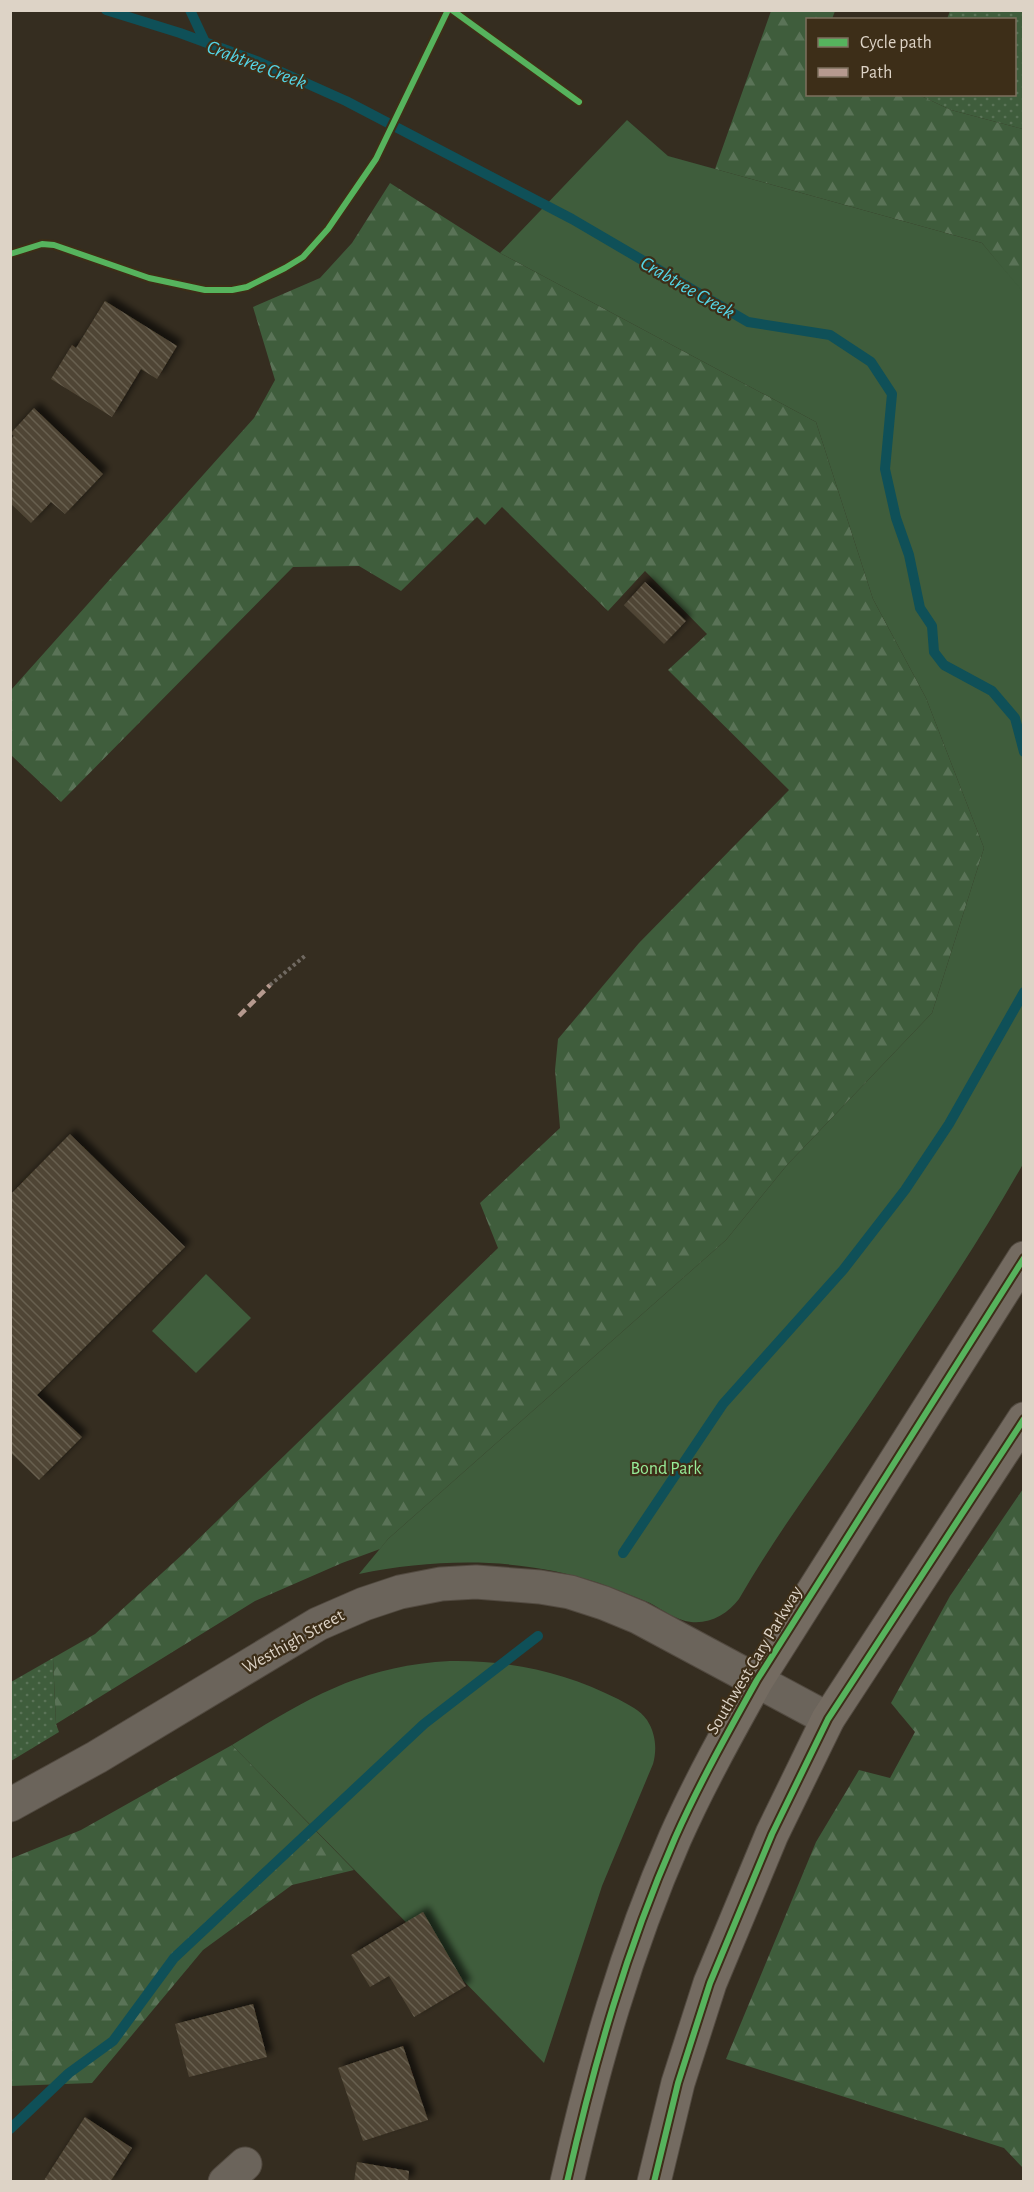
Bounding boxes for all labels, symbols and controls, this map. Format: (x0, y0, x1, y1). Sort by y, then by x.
legend (806, 18, 1016, 96)
text: Cycle path (860, 34, 932, 52)
water label: Crabtree Creek (204, 37, 309, 93)
text: Path (860, 64, 892, 82)
water label: Crabtree Creek (637, 253, 738, 323)
park label: Bond Park (631, 1460, 702, 1478)
street label: Southwest Cary Parkway (704, 1583, 806, 1738)
street label: Westhigh Street (240, 1606, 348, 1677)

